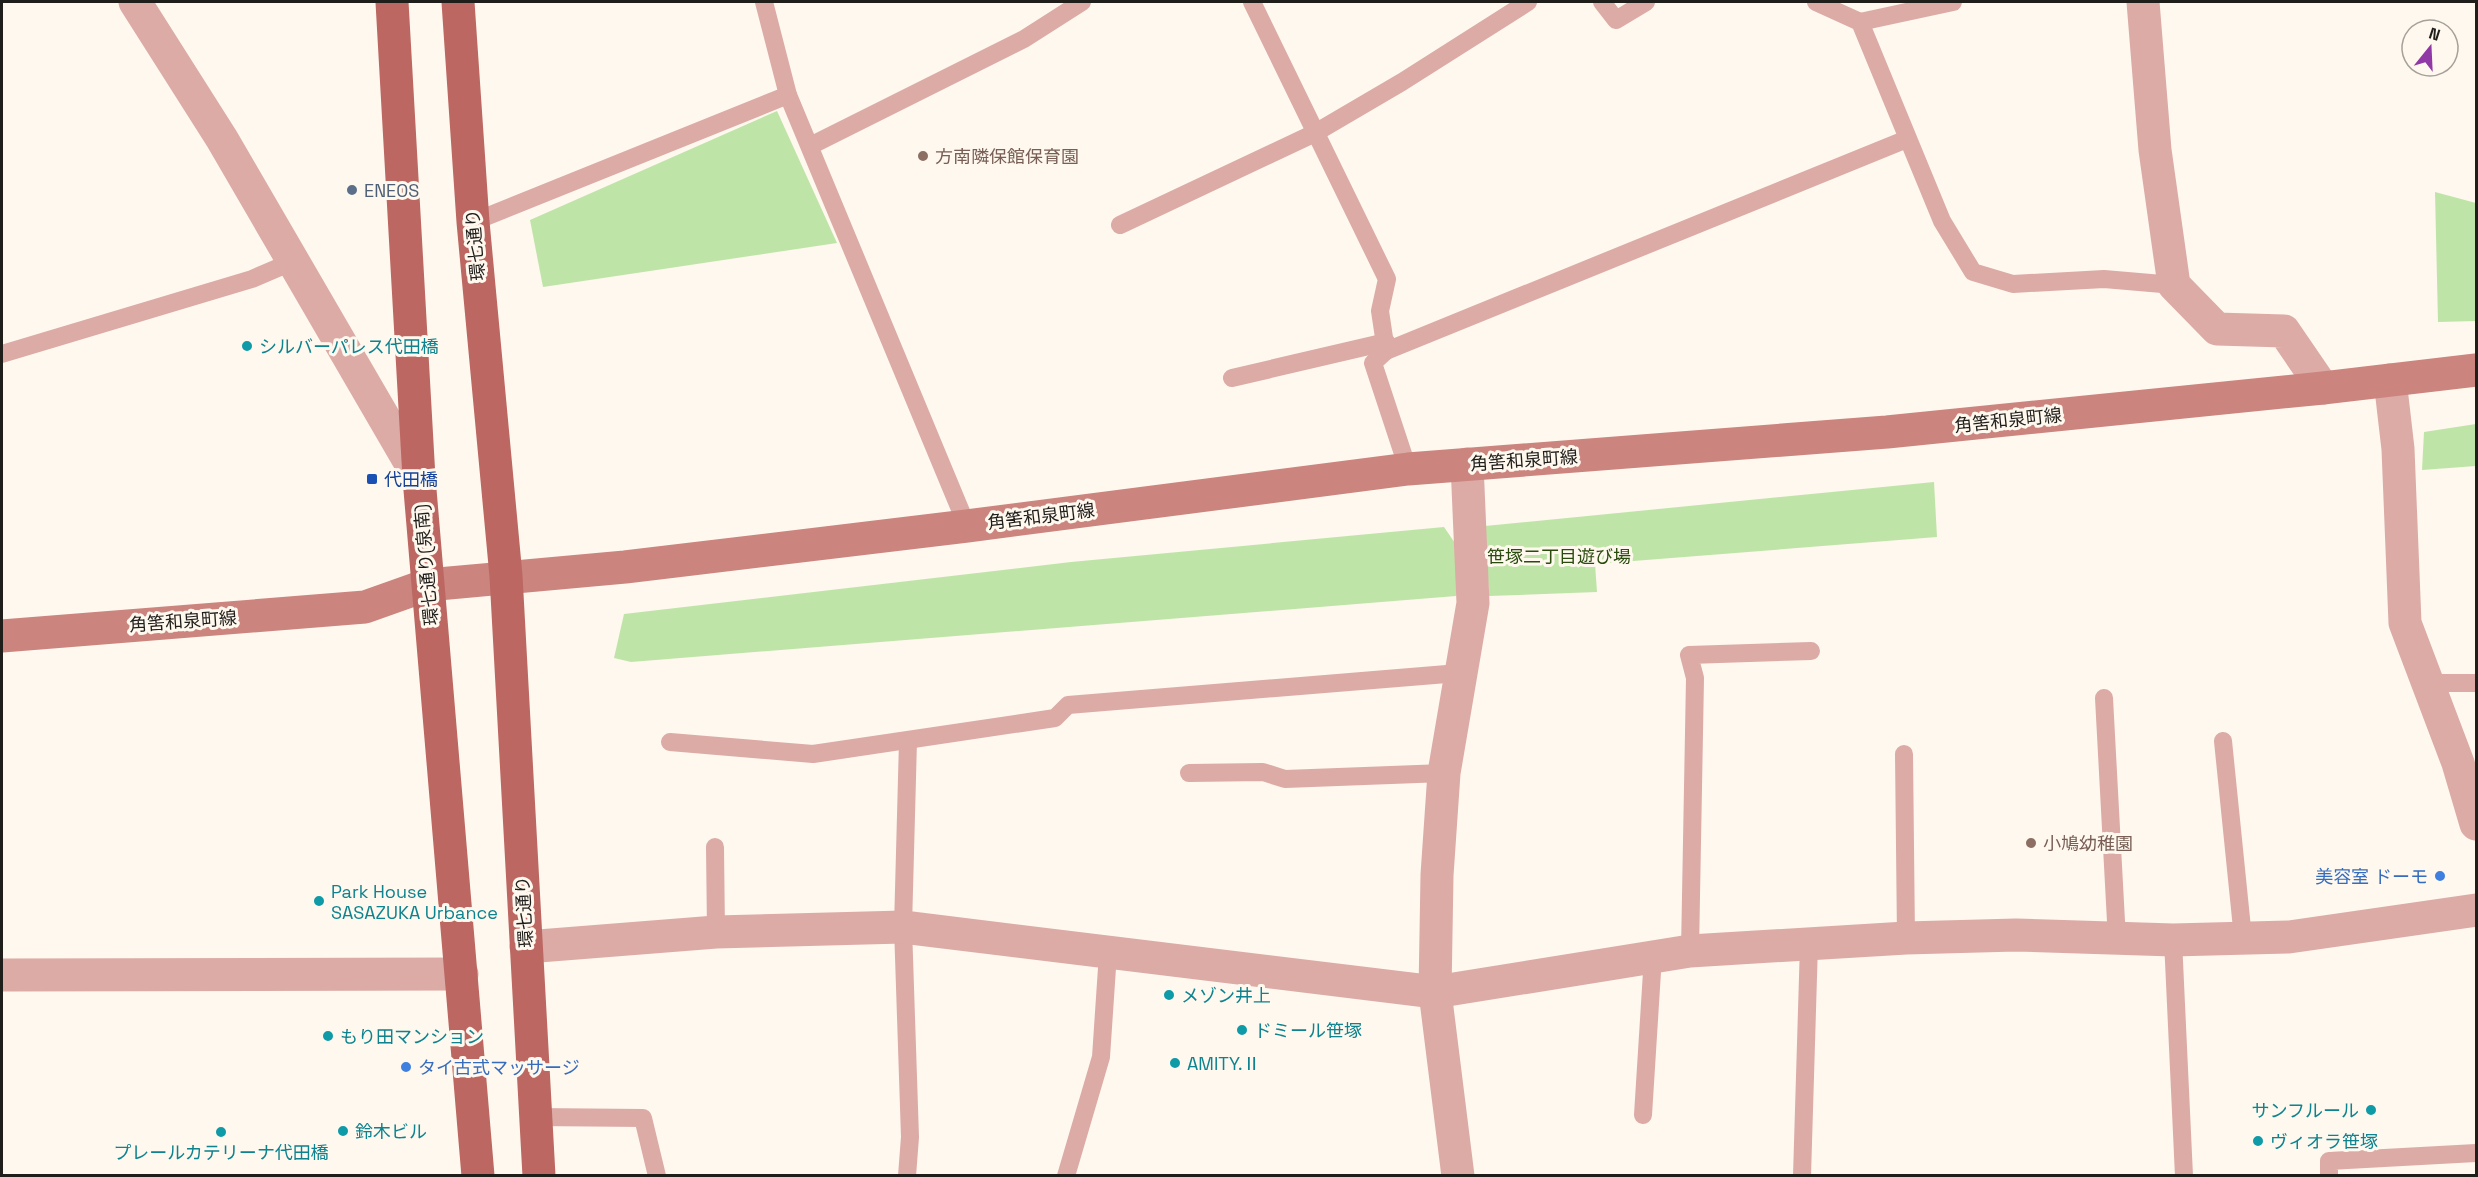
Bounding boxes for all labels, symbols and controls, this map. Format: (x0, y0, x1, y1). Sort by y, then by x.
north arrow (2400, 18, 2460, 78)
text: N (2426, 23, 2443, 46)
place label: 方南隣保館保育園 (935, 145, 1079, 168)
marker: 方南隣保館保育園 (916, 149, 930, 163)
place label: ENEOS (364, 179, 419, 202)
marker: ENEOS (345, 183, 359, 197)
street label: 環七通り (460, 208, 490, 282)
place label: シルバーパレス代田橋 (259, 335, 439, 358)
marker: シルバーパレス代田橋 (240, 339, 254, 353)
street label: 角筈和泉町線 (1953, 403, 2063, 437)
street label: 角筈和泉町線 (1469, 445, 1579, 475)
place label: 代田橋 (384, 468, 438, 491)
marker: 代田橋 (365, 472, 379, 486)
street label: 角筈和泉町線 (986, 498, 1096, 534)
street label: 環七通り(泉南) (409, 503, 443, 627)
park label: 笹塚二丁目遊び場 (1487, 545, 1631, 568)
street label: 角筈和泉町線 (128, 606, 238, 636)
place label: 小鳩幼稚園 (2043, 832, 2133, 855)
marker: 小鳩幼稚園 (2024, 836, 2038, 850)
place label: 美容室 ドーモ (2315, 865, 2428, 888)
marker: 美容室 ドーモ (2433, 869, 2447, 883)
street label: 環七通り (511, 875, 537, 949)
place label: Park House SASAZUKA Urbance (331, 880, 498, 924)
marker: Park House SASAZUKA Urbance (312, 894, 326, 908)
place label: メゾン井上 (1181, 984, 1271, 1007)
marker: メゾン井上 (1162, 988, 1176, 1002)
place label: ドミール笹塚 (1254, 1019, 1362, 1042)
marker: ドミール笹塚 (1235, 1023, 1249, 1037)
place label: もり田マンション (340, 1025, 484, 1048)
marker: もり田マンション (321, 1029, 335, 1043)
place label: AMITY.Ⅱ (1187, 1052, 1261, 1075)
place label: タイ古式マッサージ (418, 1056, 580, 1079)
marker: AMITY.Ⅱ (1168, 1056, 1182, 1070)
marker: タイ古式マッサージ (399, 1060, 413, 1074)
place label: サンフルール (2252, 1099, 2359, 1122)
marker: サンフルール (2364, 1103, 2378, 1117)
place label: 鈴木ビル (355, 1120, 427, 1143)
marker: 鈴木ビル (336, 1124, 350, 1138)
marker: プレールカテリーナ代田橋 (214, 1125, 228, 1139)
place label: ヴィオラ笹塚 (2270, 1130, 2378, 1153)
marker: ヴィオラ笹塚 (2251, 1134, 2265, 1148)
place label: プレールカテリーナ代田橋 (113, 1141, 329, 1164)

